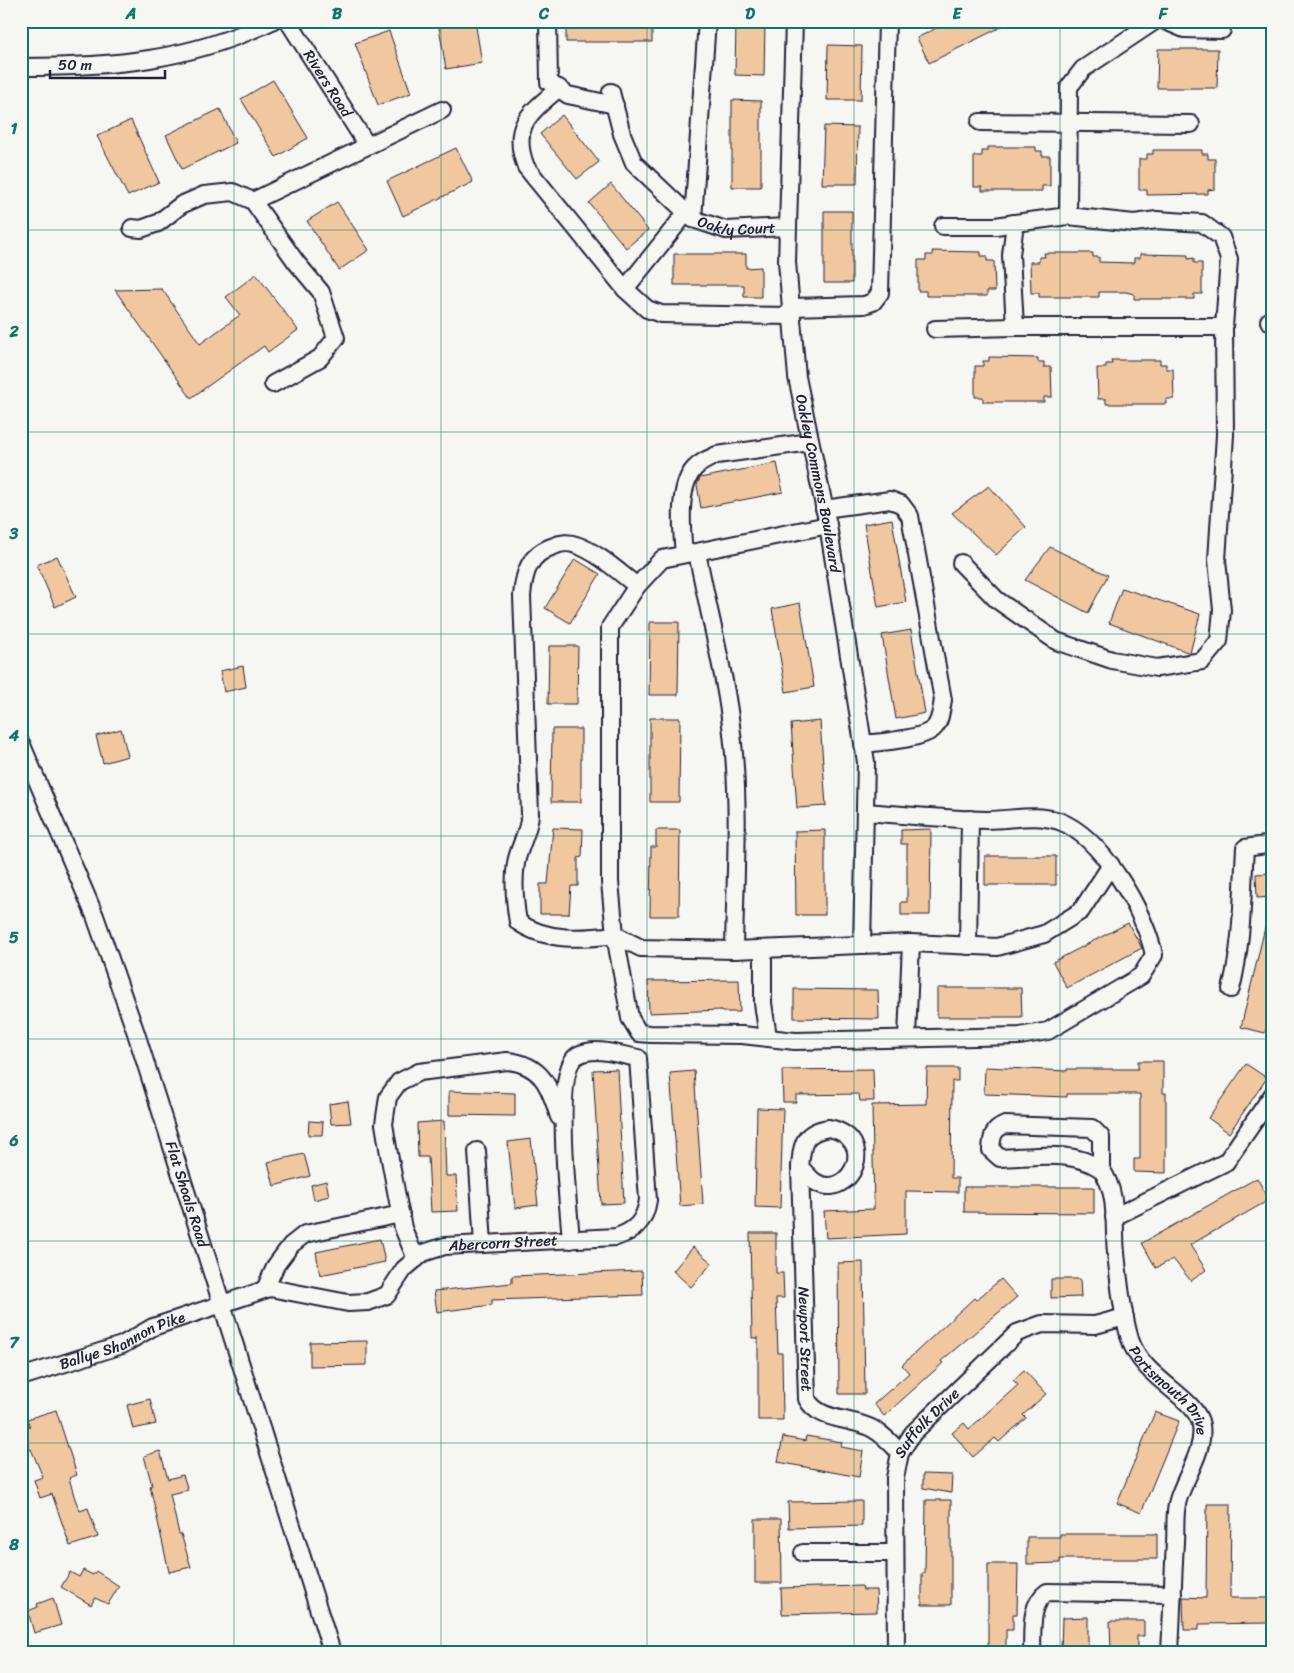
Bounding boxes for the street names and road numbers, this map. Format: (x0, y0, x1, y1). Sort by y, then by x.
street label: Rivers Road (296, 44, 360, 123)
street label: Oakly Court (694, 208, 777, 243)
street label: Oakley Commons Boulevard (788, 392, 849, 575)
street label: Flat Shoals Road (158, 1138, 216, 1251)
street label: Abercorn Street (447, 1227, 559, 1259)
street label: Newport Street (791, 1286, 820, 1392)
street label: Ballye Shannon Pike (56, 1304, 189, 1377)
street label: Portsmouth Drive (1122, 1341, 1215, 1436)
street label: Suffolk Drive (887, 1381, 966, 1463)

